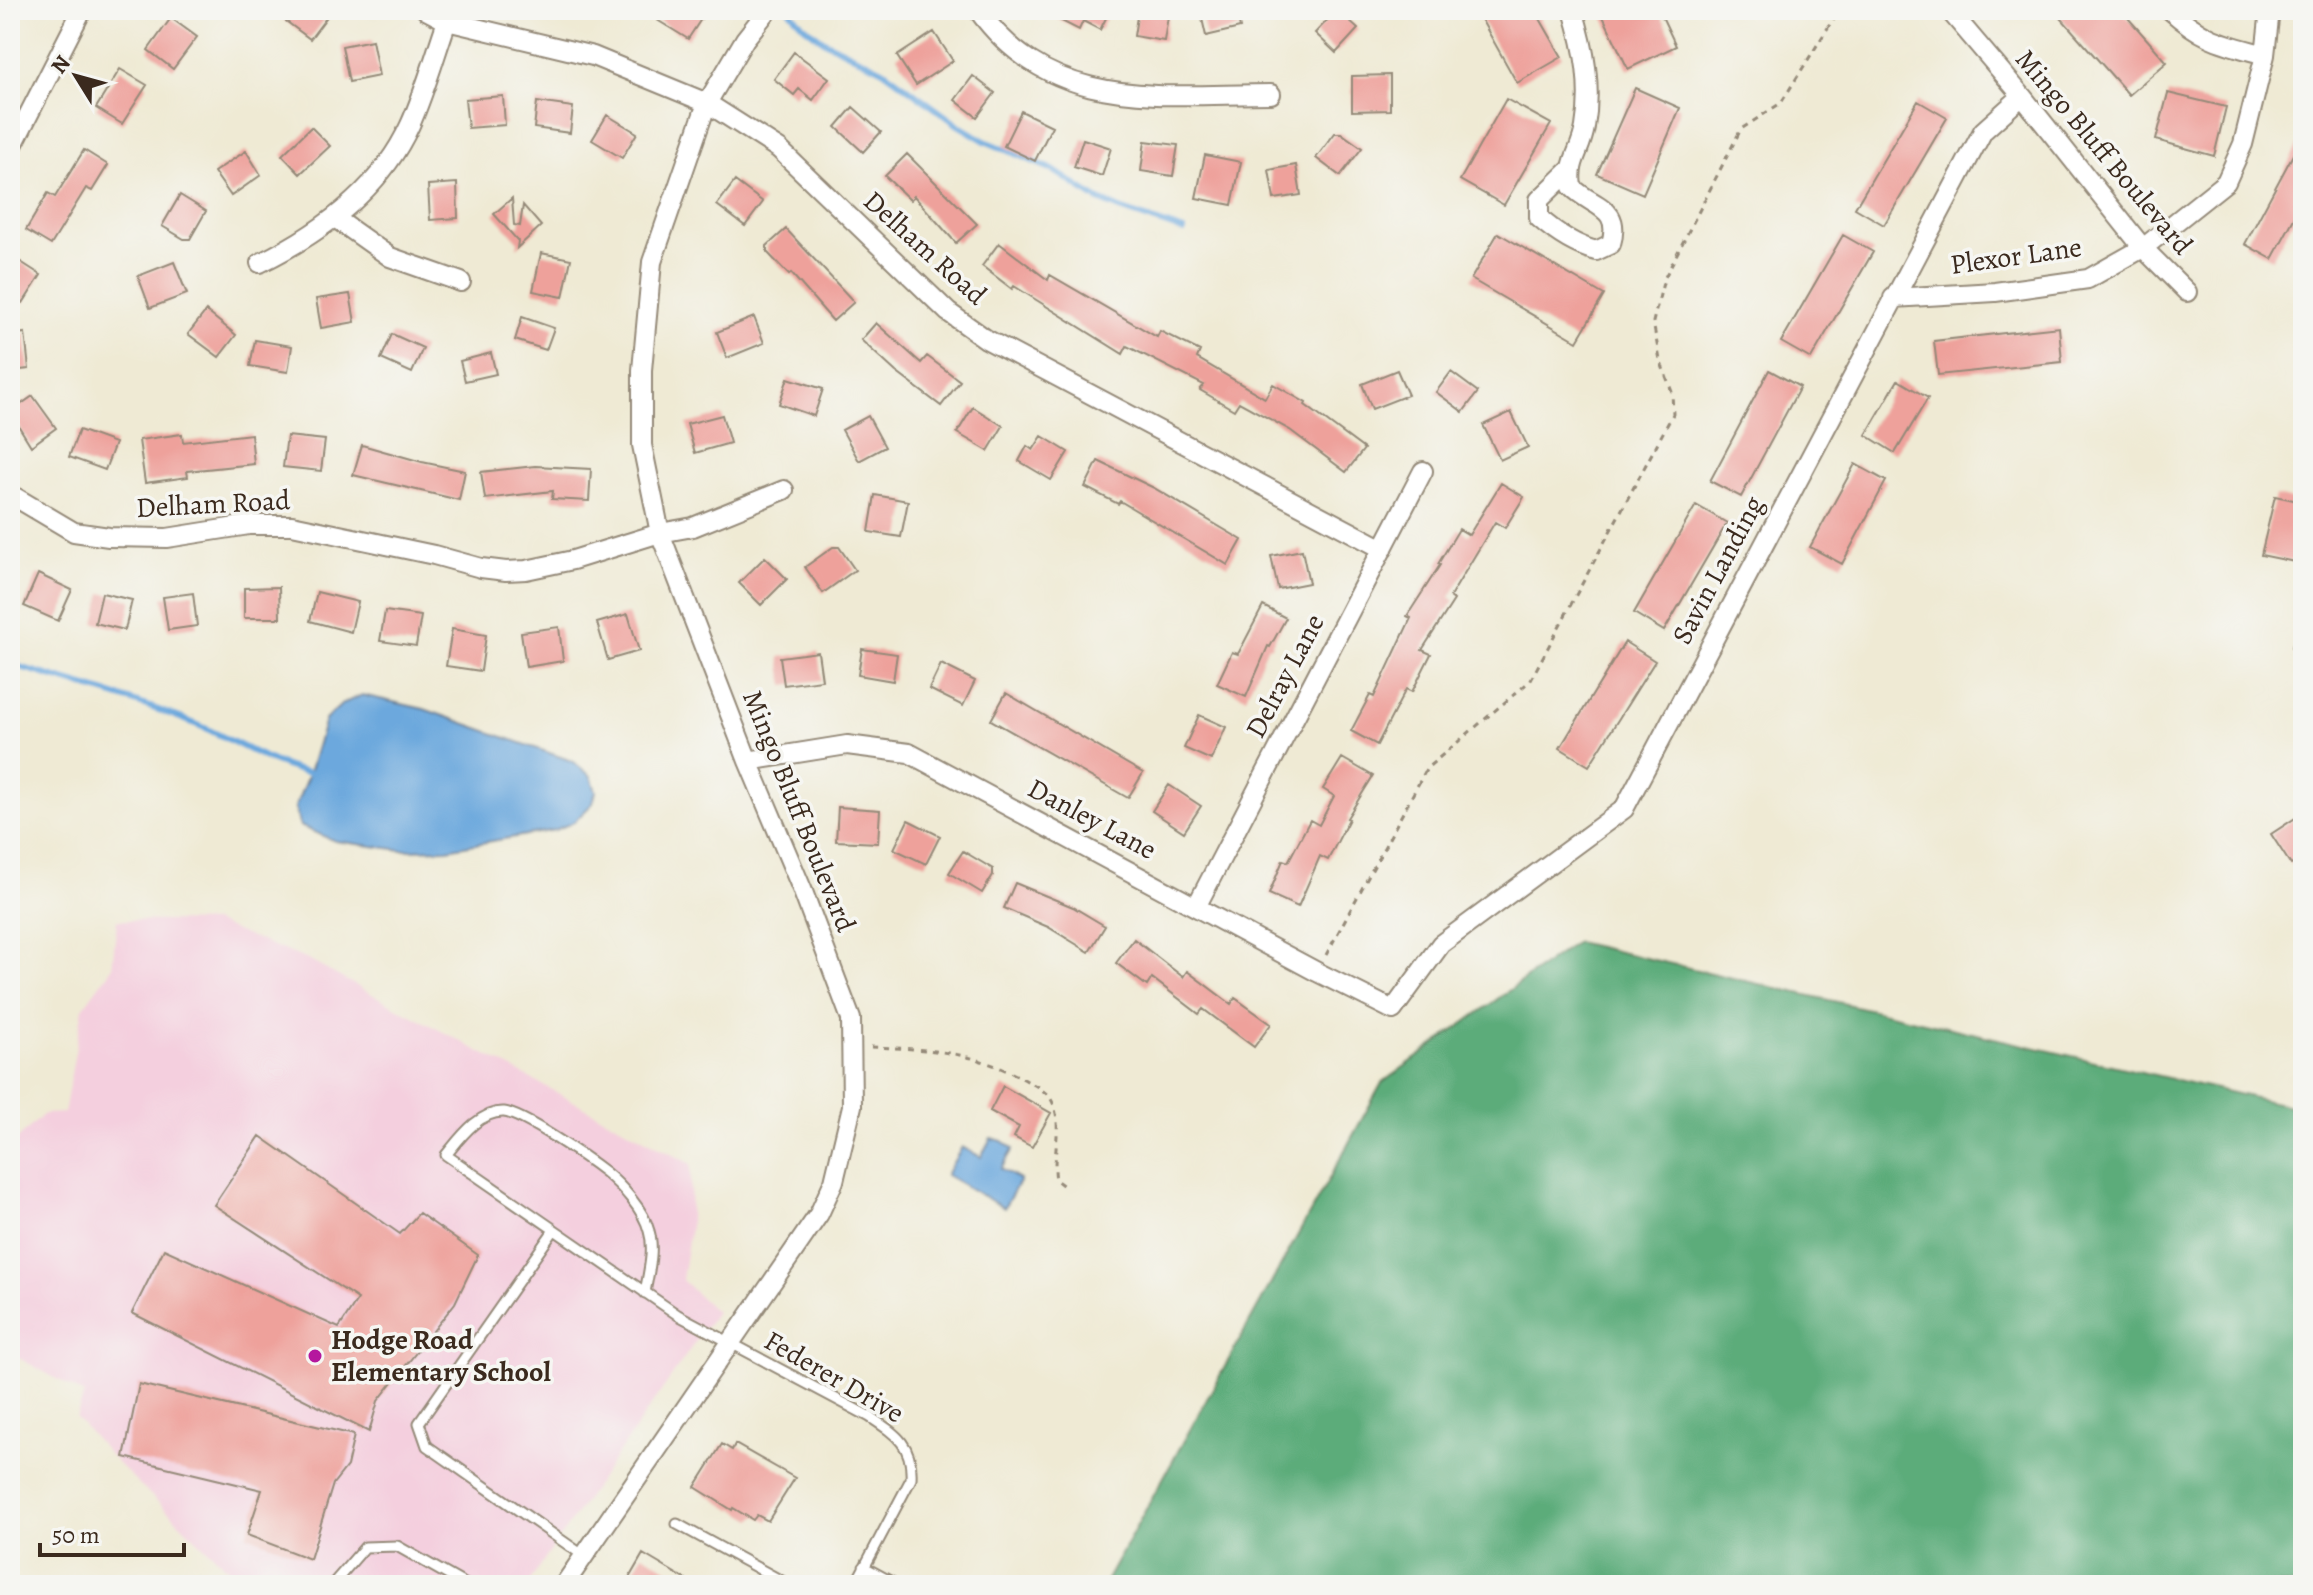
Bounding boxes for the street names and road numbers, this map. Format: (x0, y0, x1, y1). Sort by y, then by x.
street label: Mingo Bluff Boulevard (2007, 41, 2202, 264)
street label: Delham Road (855, 182, 996, 314)
street label: Plexor Lane (1948, 228, 2084, 284)
street label: Delham Road (135, 481, 292, 527)
street label: Savin Landing (1663, 489, 1773, 651)
street label: Delray Lane (1236, 607, 1334, 745)
street label: Mingo Bluff Boulevard (733, 684, 865, 938)
street label: Danley Lane (1021, 769, 1163, 869)
street label: Federer Drive (757, 1322, 911, 1432)

